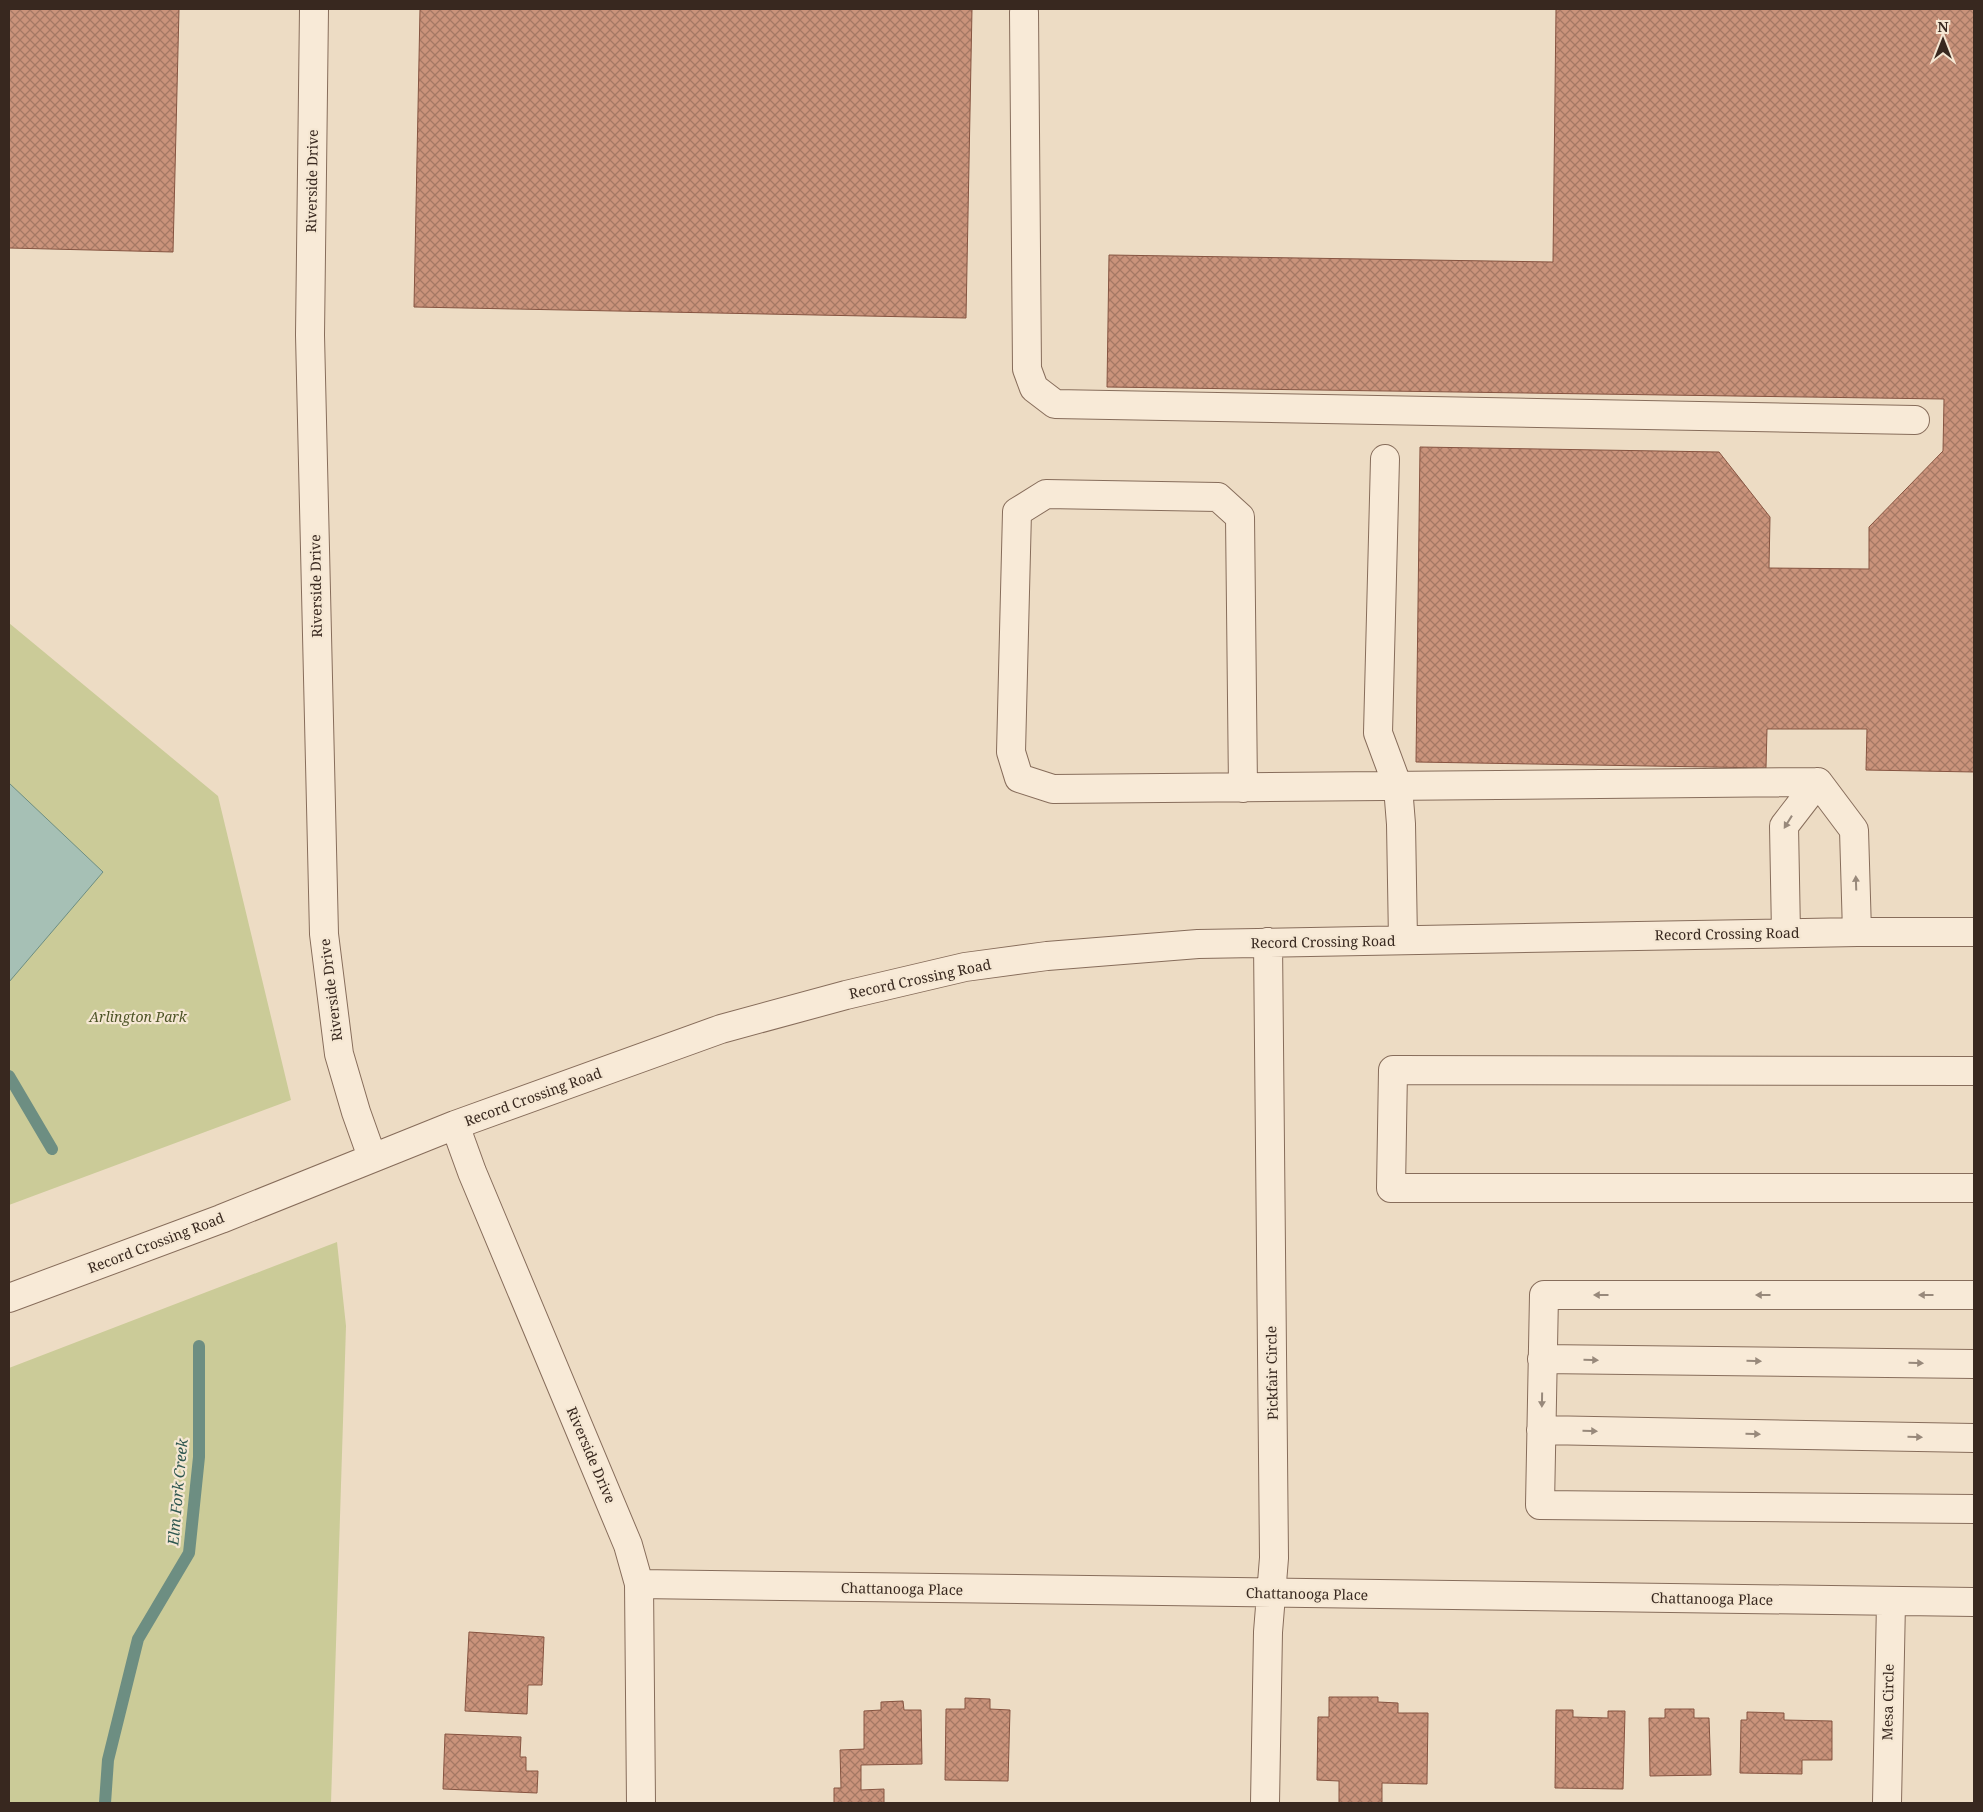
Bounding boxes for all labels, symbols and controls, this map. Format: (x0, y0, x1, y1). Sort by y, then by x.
north arrow (1918, 15, 1968, 65)
text: N (1937, 17, 1949, 36)
street label: Riverside Drive (301, 129, 322, 233)
street label: Riverside Drive (305, 534, 326, 638)
one-way arrow (1784, 815, 1793, 828)
one-way arrow (1851, 875, 1859, 891)
street label: Record Crossing Road (1654, 923, 1800, 944)
street label: Record Crossing Road (1250, 931, 1396, 952)
street label: Riverside Drive (315, 938, 346, 1042)
street label: Record Crossing Road (847, 954, 993, 1003)
park label: Arlington Park (88, 1007, 188, 1026)
street label: Record Crossing Road (462, 1063, 604, 1130)
street label: Record Crossing Road (85, 1208, 227, 1277)
one-way arrow (1592, 1291, 1608, 1299)
one-way arrow (1755, 1291, 1771, 1299)
one-way arrow (1917, 1291, 1933, 1299)
street label: Pickfair Circle (1261, 1326, 1282, 1420)
one-way arrow (1583, 1356, 1599, 1364)
one-way arrow (1746, 1358, 1762, 1366)
one-way arrow (1908, 1359, 1924, 1367)
one-way arrow (1538, 1393, 1546, 1409)
street label: Riverside Drive (563, 1404, 620, 1506)
one-way arrow (1582, 1427, 1598, 1435)
one-way arrow (1745, 1430, 1761, 1438)
one-way arrow (1907, 1433, 1923, 1441)
water label: Elm Fork Creek (162, 1437, 192, 1547)
street label: Chattanooga Place (841, 1578, 963, 1599)
street label: Chattanooga Place (1246, 1583, 1368, 1604)
street label: Chattanooga Place (1651, 1588, 1773, 1609)
street label: Mesa Circle (1877, 1663, 1898, 1741)

